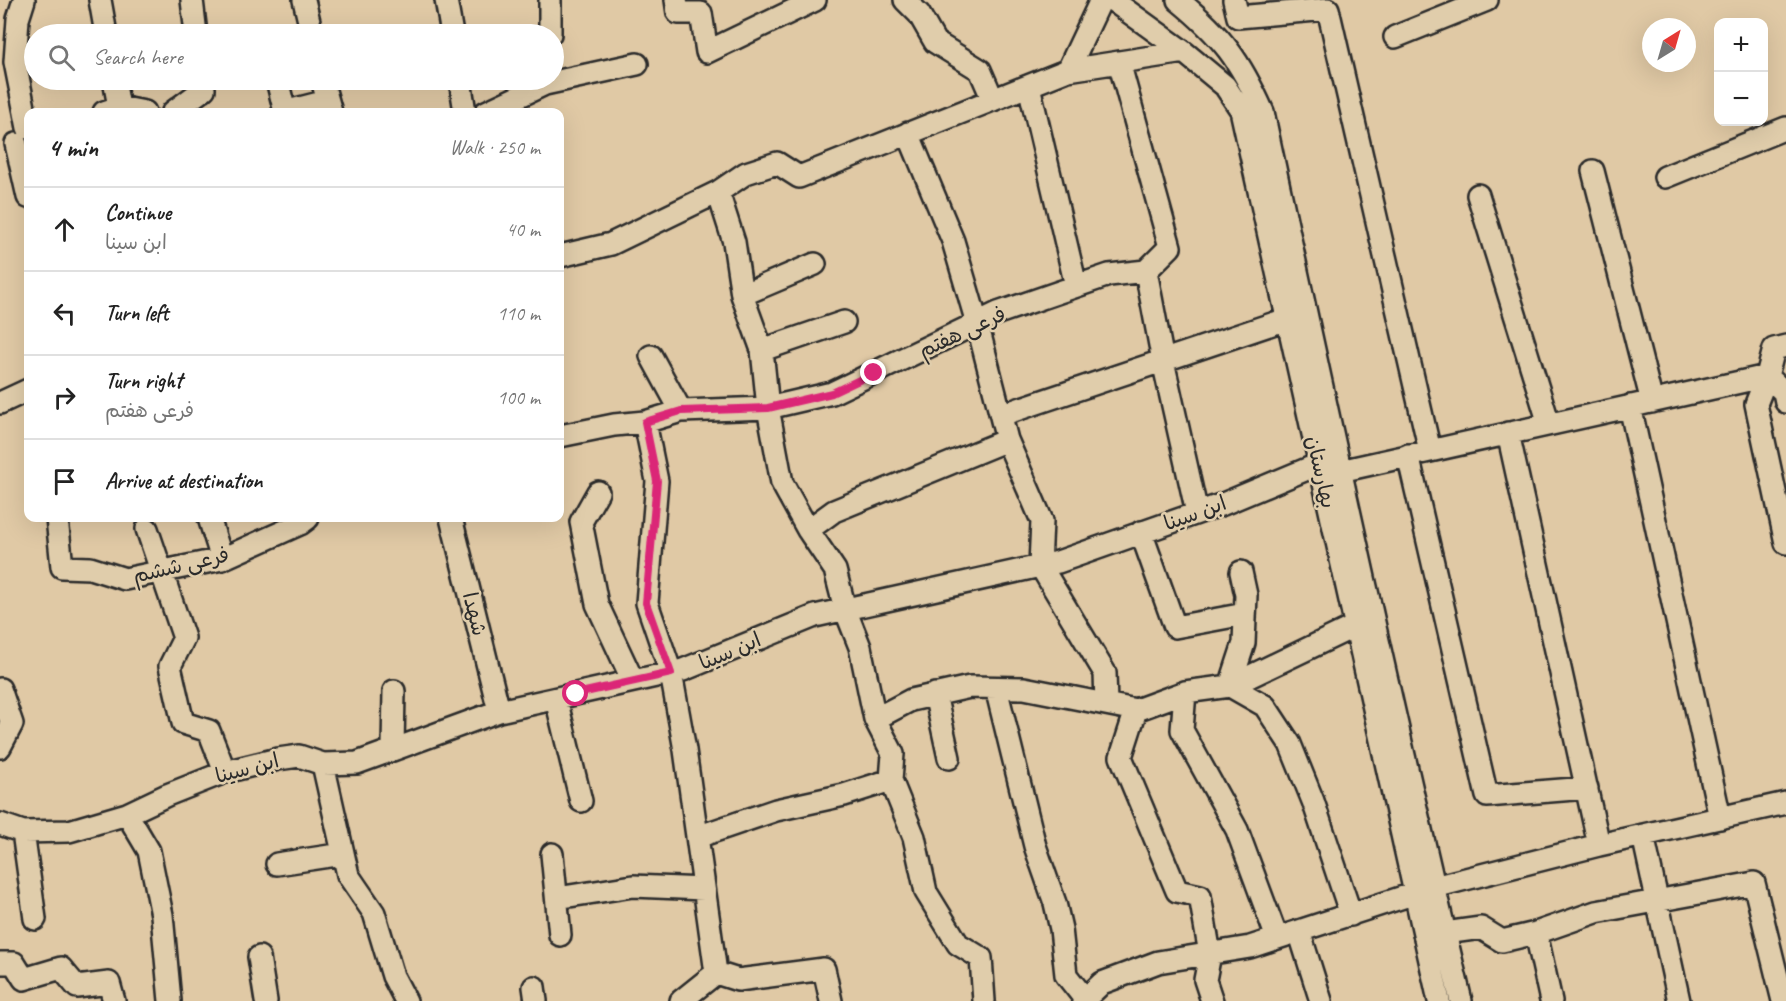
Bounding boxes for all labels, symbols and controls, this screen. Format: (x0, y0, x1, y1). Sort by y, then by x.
north arrow (1642, 18, 1696, 72)
map controls (1714, 18, 1768, 126)
button: + (1714, 18, 1768, 72)
search box (24, 24, 564, 90)
icon: search (45, 41, 78, 74)
text: Search here (93, 43, 183, 71)
button: − (1714, 72, 1768, 126)
text: 4 min (48, 131, 98, 164)
text: Walk · 250 m (450, 135, 540, 160)
text: Continue (105, 199, 171, 227)
icon: ahead (48, 213, 81, 246)
text: 40 m (506, 217, 540, 242)
text: ابن سینا (105, 230, 167, 255)
icon: left (48, 297, 81, 330)
text: Turn left (105, 299, 169, 327)
street label: فرعی هفتم (914, 300, 1011, 366)
text: 110 m (497, 301, 540, 326)
route end (860, 359, 886, 385)
text: Turn right (105, 367, 182, 395)
icon: right (48, 381, 81, 414)
text: 100 m (497, 385, 540, 410)
text: فرعی هفتم (105, 398, 194, 423)
street label: بهارستان (1300, 433, 1342, 511)
icon: arrive (48, 465, 81, 498)
text: Arrive at destination (105, 467, 262, 495)
street label: ابن سینا (1160, 490, 1230, 536)
street label: فرعی ششم (130, 541, 232, 592)
street label: شهدا (457, 589, 493, 639)
street label: ابن سینا (695, 626, 765, 676)
route start (562, 680, 588, 706)
street label: ابن سینا (212, 747, 282, 789)

